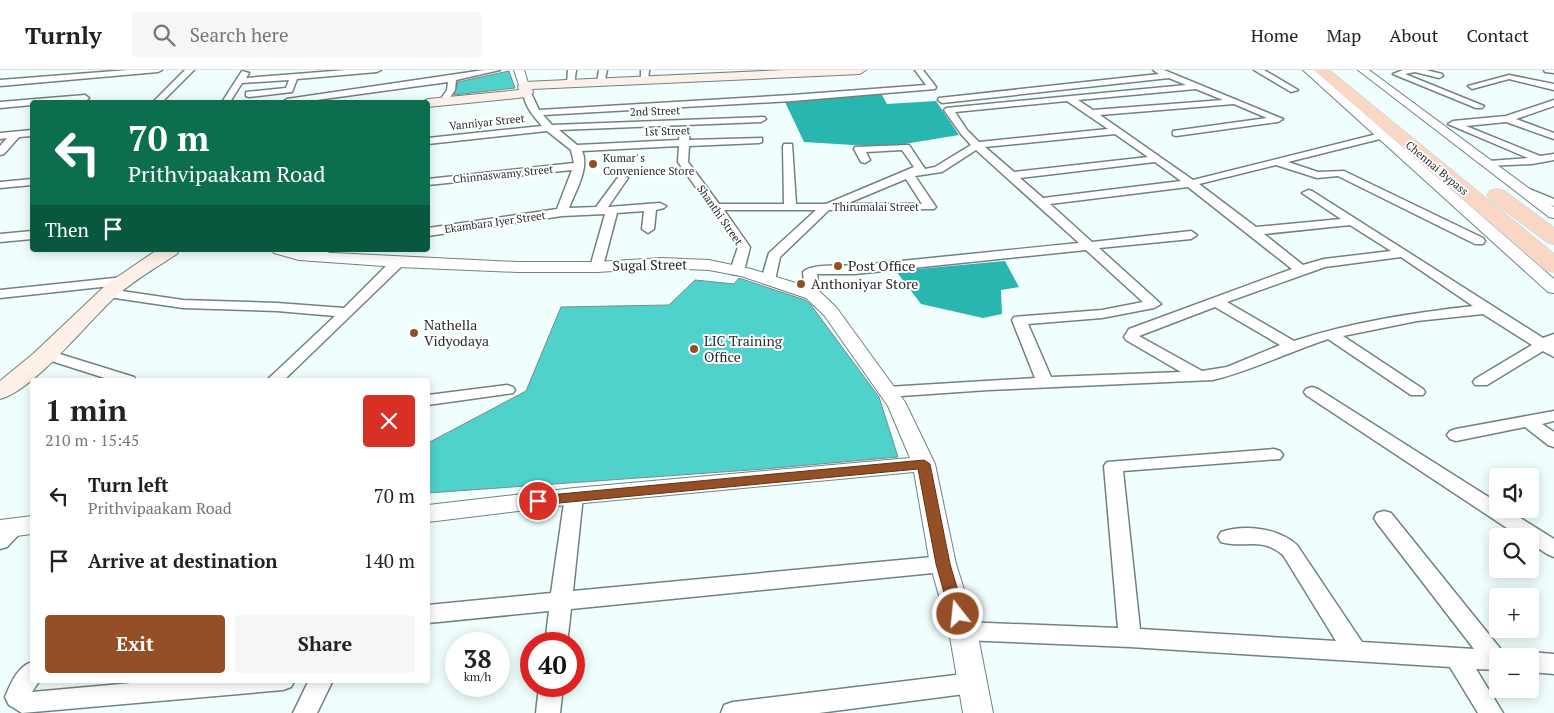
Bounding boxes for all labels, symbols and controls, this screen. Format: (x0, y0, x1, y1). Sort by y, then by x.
search box (132, 12, 482, 57)
text: Turnly (25, 19, 102, 51)
icon: search (150, 21, 178, 49)
text: Search here (190, 22, 288, 47)
text: Home (1251, 23, 1298, 47)
text: Map (1326, 23, 1361, 47)
text: About (1389, 23, 1438, 47)
text: Contact (1466, 23, 1529, 47)
street label: 2nd Street (630, 103, 680, 119)
street label: Vanniyar Street (449, 111, 525, 133)
text: 70 m (128, 115, 209, 161)
icon: left (45, 120, 110, 185)
street label: 1st Street (643, 123, 691, 139)
street label: Chennai Bypass (1403, 138, 1471, 198)
place label: Kumar' s Convenience Store (603, 151, 695, 178)
marker: Kumar' s Convenience Store (587, 158, 599, 170)
text: Prithvipaakam Road (128, 159, 326, 188)
street label: Chinnaswamy Street (452, 162, 554, 186)
street label: Shanthi Street (694, 182, 746, 248)
street label: Thirumalai Street (833, 200, 919, 214)
street label: Ekambara Iyer Street (443, 208, 547, 236)
icon: arrive (99, 215, 127, 243)
text: Then (45, 217, 89, 242)
street label: Sugal Street (612, 254, 688, 275)
place label: Post Office (848, 256, 915, 275)
marker: Post Office (832, 260, 844, 272)
place label: Anthoniyar Store (811, 274, 918, 293)
marker: Anthoniyar Store (795, 278, 807, 290)
place label: Nathella Vidyodaya (424, 315, 489, 350)
marker: Nathella Vidyodaya (408, 327, 420, 339)
place label: LIC Training Office (704, 331, 783, 366)
marker: LIC Training Office (688, 343, 700, 355)
text: 1 min (45, 390, 127, 430)
button: close (363, 395, 415, 447)
text: 210 m · 15:45 (45, 429, 139, 451)
map controls (1489, 468, 1539, 698)
button: sound (1489, 468, 1539, 518)
text: Turn left (88, 472, 169, 497)
pin (517, 480, 559, 522)
icon: left (45, 482, 73, 510)
text: 70 m (374, 483, 415, 508)
icon: arrive (524, 487, 552, 515)
text: Prithvipaakam Road (88, 497, 232, 519)
button: search (1489, 528, 1539, 578)
icon: arrive (45, 547, 73, 575)
text: Arrive at destination (88, 548, 277, 573)
text: 140 m (364, 548, 415, 573)
position arrow (931, 587, 983, 639)
button: + (1489, 588, 1539, 638)
button: Exit (45, 615, 225, 673)
button: Share (235, 615, 415, 673)
speed limit sign: 40 (520, 632, 585, 697)
text: 38 (463, 642, 492, 675)
button: − (1489, 648, 1539, 698)
text: km/h (464, 669, 491, 684)

